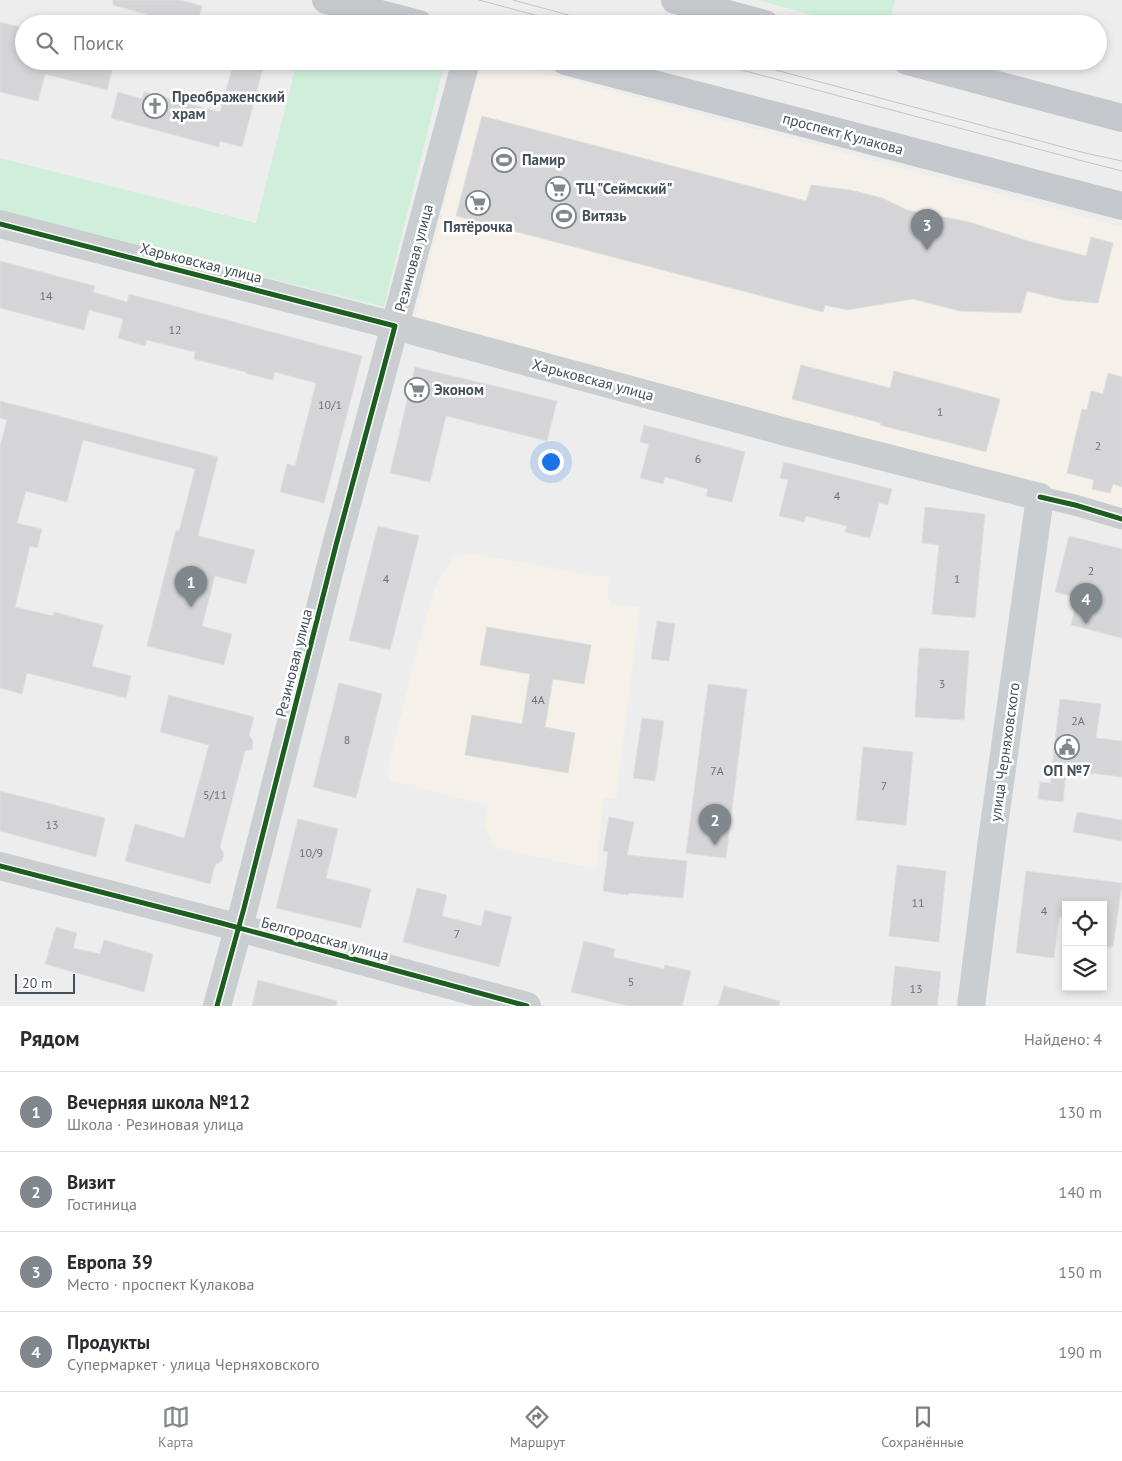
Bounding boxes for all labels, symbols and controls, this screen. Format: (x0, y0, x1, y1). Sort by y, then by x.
search box (15, 15, 1107, 70)
icon: search (33, 29, 61, 57)
text: Поиск (73, 31, 124, 55)
place label: Преображенский храм (172, 87, 285, 123)
church icon: Преображенский храм (142, 93, 168, 119)
street label: проспект Кулакова (781, 108, 906, 159)
sports icon: Памир (491, 147, 517, 173)
place label: Памир (522, 150, 565, 169)
supermarket icon: ТЦ "Сеймский" (545, 176, 571, 202)
place label: ТЦ "Сеймский" (576, 179, 673, 198)
supermarket icon: Пятёрочка (465, 190, 491, 216)
street label: Резиновая улица (390, 202, 437, 314)
sports icon: Витязь (551, 203, 577, 229)
place label: Витязь (582, 206, 627, 225)
pin: 3 (911, 209, 943, 250)
place label: Пятёрочка (443, 217, 513, 236)
street label: Харьковская улица (138, 238, 264, 287)
house number: 14 (39, 288, 53, 303)
house number: 12 (168, 322, 182, 337)
street label: Харьковская улица (530, 354, 656, 405)
supermarket icon: Эконом (404, 377, 430, 403)
place label: Эконом (434, 380, 484, 399)
house number: 10/1 (318, 397, 342, 412)
house number: 1 (937, 404, 943, 419)
house number: 2 (1095, 438, 1101, 453)
your location (538, 449, 564, 475)
house number: 6 (695, 451, 701, 466)
house number: 4 (834, 488, 841, 503)
house number: 2 (1088, 563, 1094, 578)
pin: 1 (175, 566, 207, 607)
house number: 4 (383, 571, 390, 586)
house number: 1 (954, 571, 960, 586)
pin: 4 (1070, 583, 1102, 624)
street label: Резиновая улица (271, 607, 316, 719)
house number: 3 (939, 676, 945, 691)
street label: улица Черняховского (985, 681, 1024, 823)
house number: 4А (531, 692, 545, 707)
house number: 2А (1071, 713, 1085, 728)
house number: 8 (344, 732, 350, 747)
public building icon: ОП №7 (1054, 734, 1080, 760)
place label: ОП №7 (1043, 761, 1091, 780)
house number: 7А (710, 763, 724, 778)
house number: 7 (881, 778, 887, 793)
house number: 5/11 (203, 787, 227, 802)
pin: 2 (699, 804, 731, 845)
house number: 13 (45, 817, 59, 832)
house number: 10/9 (299, 845, 323, 860)
house number: 11 (911, 895, 925, 910)
map controls (1062, 901, 1107, 991)
button: locate (1062, 901, 1107, 946)
house number: 4 (1041, 903, 1048, 918)
street label: Белгородская улица (259, 912, 391, 965)
house number: 7 (454, 926, 460, 941)
button: layers (1062, 946, 1107, 991)
scale bar (15, 971, 75, 994)
text: 20 m (22, 974, 52, 992)
house number: 5 (628, 974, 634, 989)
house number: 13 (909, 981, 923, 996)
text: Рядом (20, 1025, 79, 1052)
text: Найдено: 4 (1024, 1029, 1102, 1049)
text: Вечерняя школа №12 (67, 1090, 250, 1114)
text: 1 (31, 1102, 41, 1122)
text: 130 m (1059, 1102, 1102, 1122)
text: Школа · Резиновая улица (67, 1114, 244, 1134)
text: Визит (67, 1170, 115, 1194)
text: 2 (31, 1182, 41, 1202)
text: 140 m (1059, 1182, 1102, 1202)
text: Гостиница (67, 1194, 137, 1214)
text: Европа 39 (67, 1250, 153, 1274)
text: 3 (31, 1262, 41, 1282)
text: 150 m (1059, 1262, 1102, 1282)
text: Место · проспект Кулакова (67, 1274, 255, 1294)
text: Продукты (67, 1330, 150, 1354)
text: 4 (31, 1342, 41, 1362)
text: 190 m (1059, 1342, 1102, 1362)
text: Супермаркет · улица Черняховского (67, 1354, 320, 1374)
tab: Карта (158, 1403, 193, 1451)
tab: Маршрут (510, 1403, 565, 1451)
tab: Сохранённые (881, 1403, 964, 1451)

